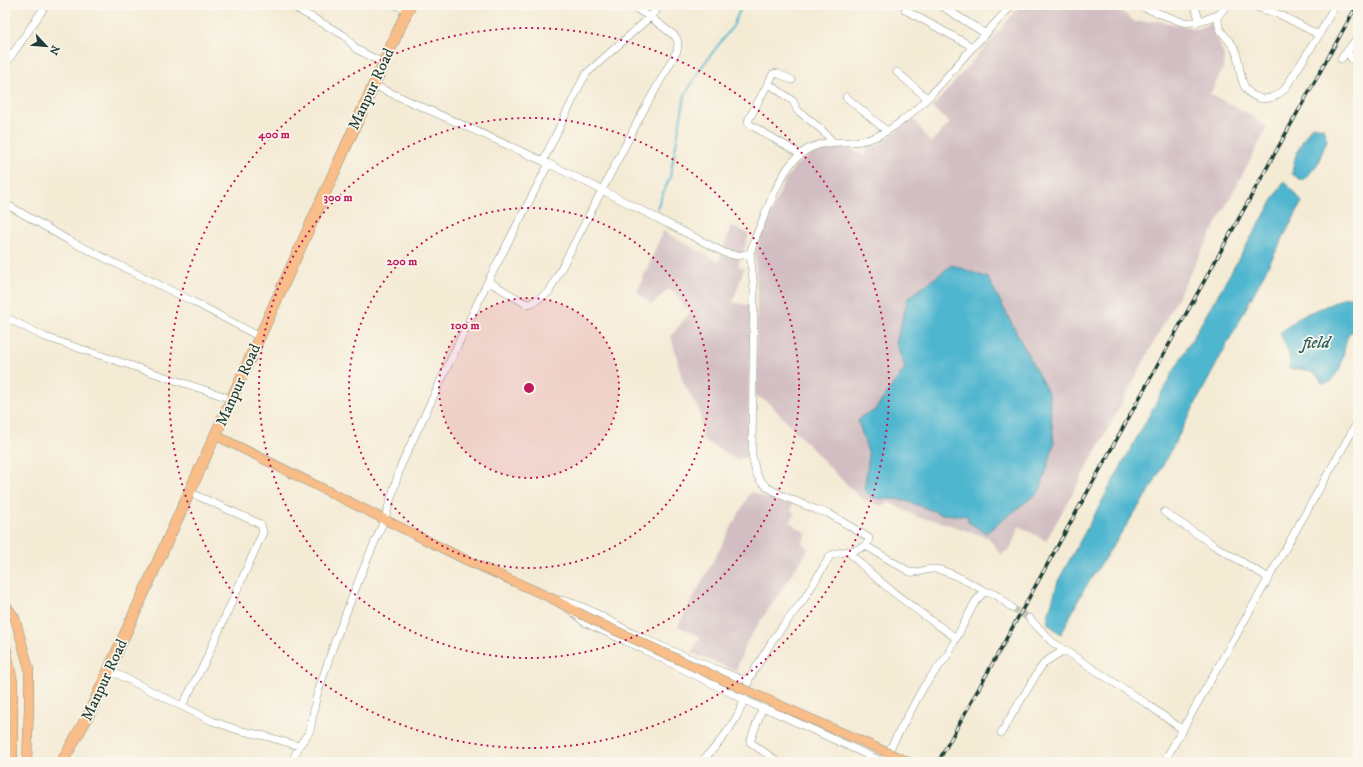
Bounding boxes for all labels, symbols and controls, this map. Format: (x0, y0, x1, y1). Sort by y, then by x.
north arrow (26, 26, 66, 66)
text: N (46, 43, 62, 57)
street label: Manpur Road (343, 45, 399, 133)
text: 400 m (257, 127, 290, 142)
text: 300 m (324, 190, 352, 205)
text: 200 m (387, 254, 417, 269)
text: 100 m (451, 318, 479, 333)
water label: field (1298, 332, 1333, 354)
street label: Manpur Road (211, 341, 265, 429)
centre of rings (522, 381, 536, 395)
street label: Manpur Road (76, 636, 132, 724)

